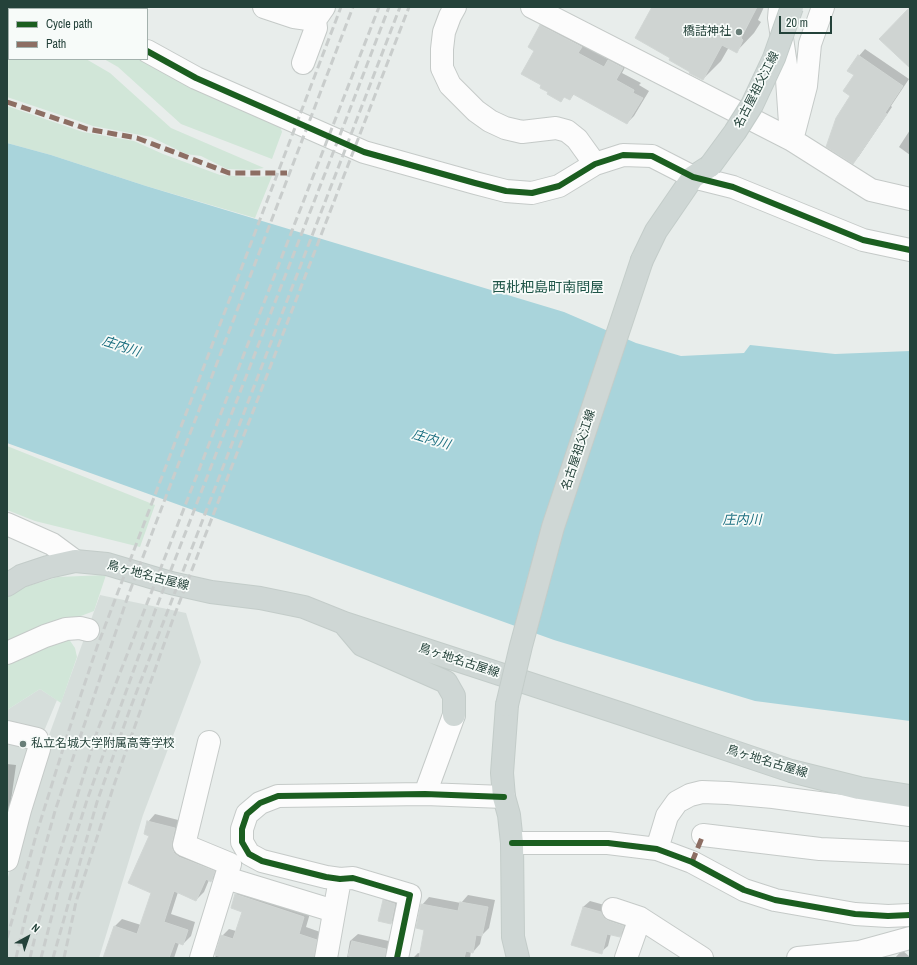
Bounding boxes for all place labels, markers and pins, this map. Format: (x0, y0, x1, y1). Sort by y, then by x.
place label: 橋詰神社 (683, 25, 731, 39)
marker: 橋詰神社 (734, 27, 744, 37)
place label: 私立名城大学附属高等学校 (31, 737, 175, 751)
marker: 私立名城大学附属高等学校 (18, 739, 28, 749)

